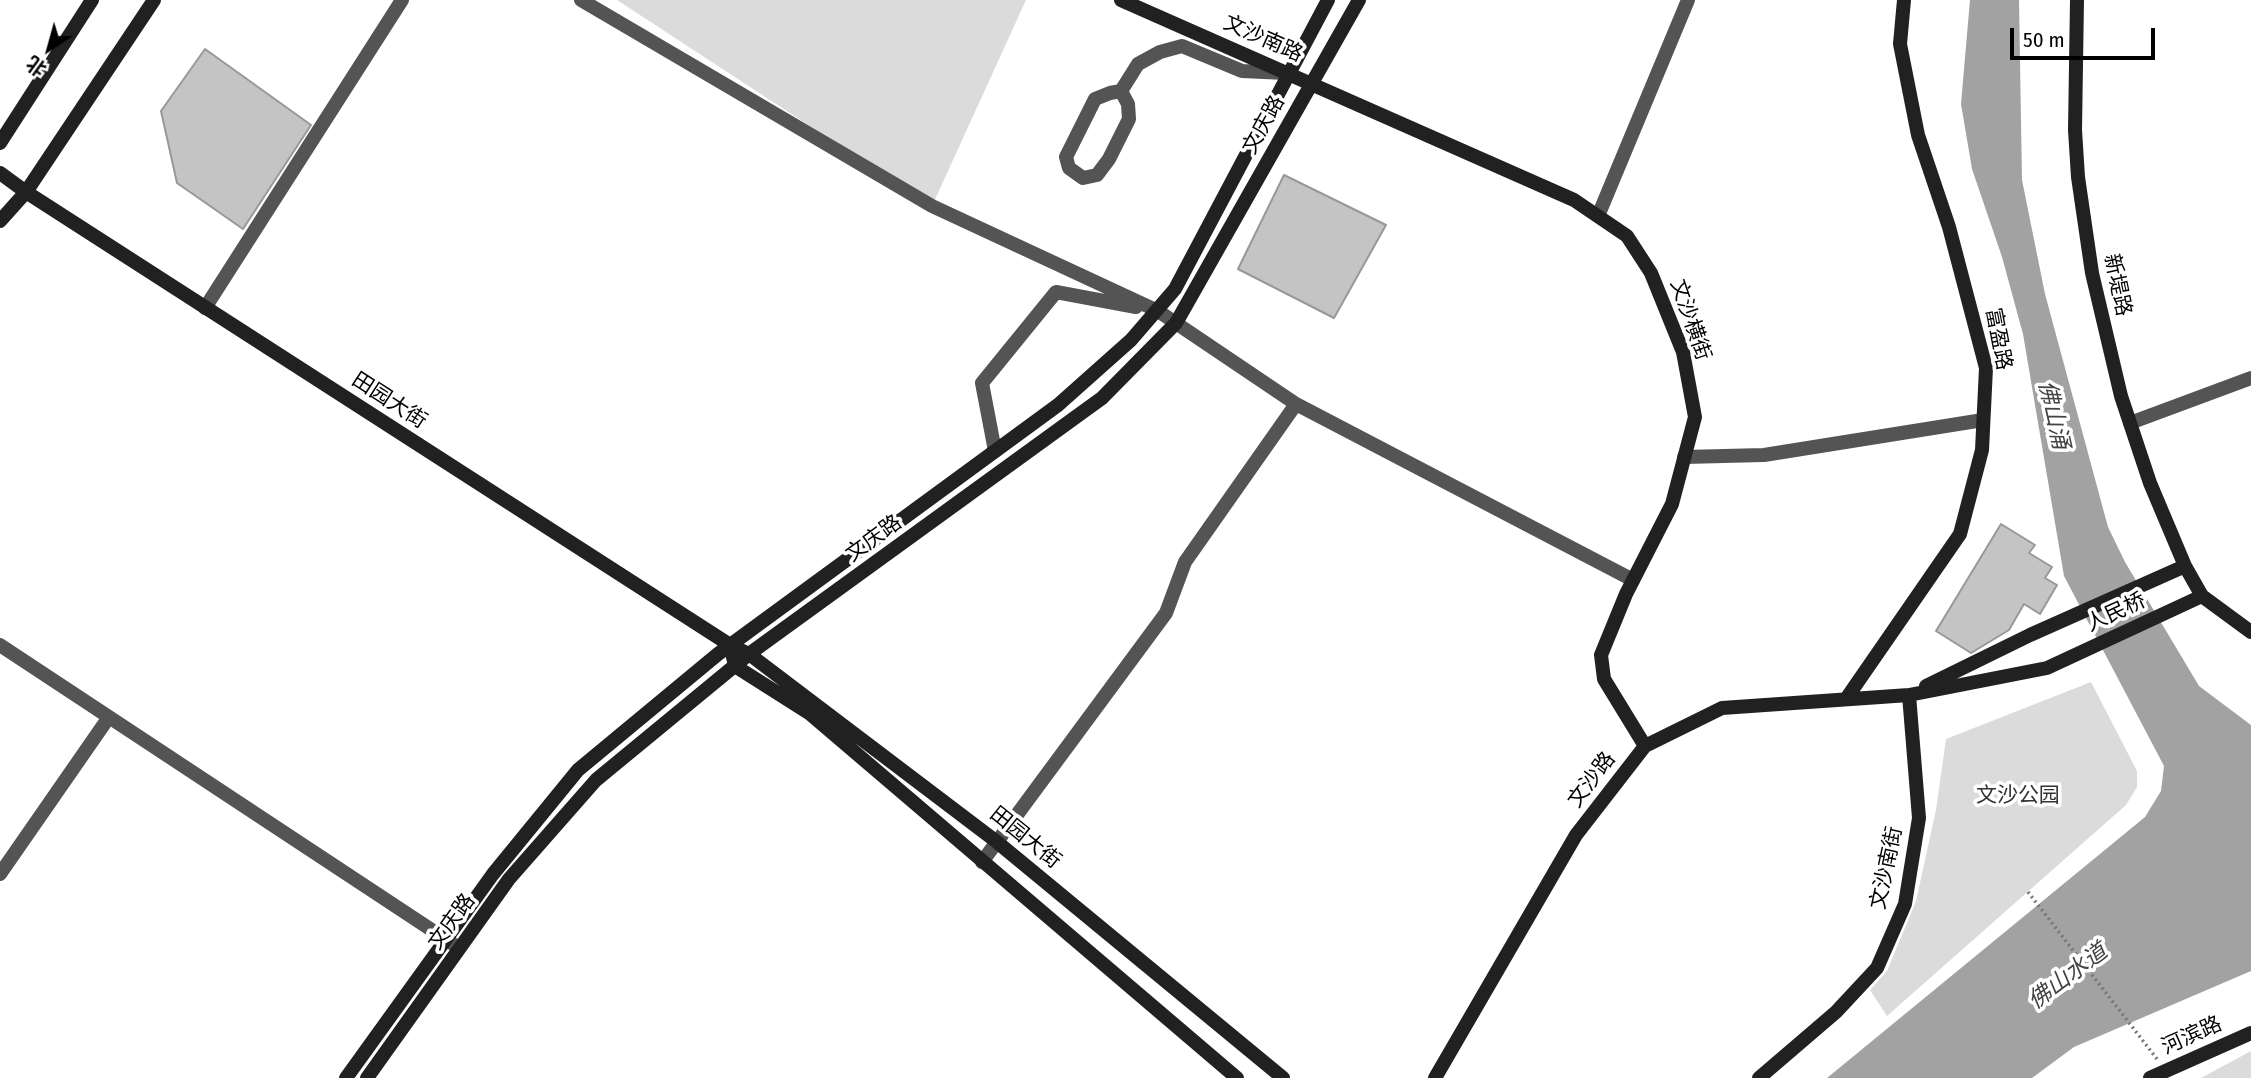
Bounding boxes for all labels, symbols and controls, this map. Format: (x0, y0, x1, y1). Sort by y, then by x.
street label: 文沙南路 (1220, 10, 1306, 68)
north arrow (14, 14, 84, 84)
scale bar (2013, 14, 2158, 58)
text: 50 m (2023, 27, 2065, 53)
text: 北 (22, 52, 51, 81)
street label: 文庆路 (1238, 91, 1290, 159)
street label: 新堤路 (2098, 252, 2136, 318)
street label: 文沙横街 (1664, 276, 1716, 364)
street label: 富盈路 (1980, 306, 2016, 372)
street label: 田园大街 (347, 368, 431, 434)
water label: 佛山涌 (2032, 378, 2074, 452)
street label: 文庆路 (841, 510, 907, 568)
street label: 人民桥 (2082, 588, 2150, 638)
street label: 文沙路 (1563, 747, 1621, 813)
park label: 文沙公园 (1976, 783, 2060, 809)
street label: 田园大街 (984, 802, 1066, 874)
street label: 文沙南街 (1866, 824, 1908, 912)
street label: 文庆路 (423, 889, 481, 955)
water label: 佛山水道 (2023, 938, 2113, 1016)
street label: 河滨路 (2158, 1012, 2226, 1060)

